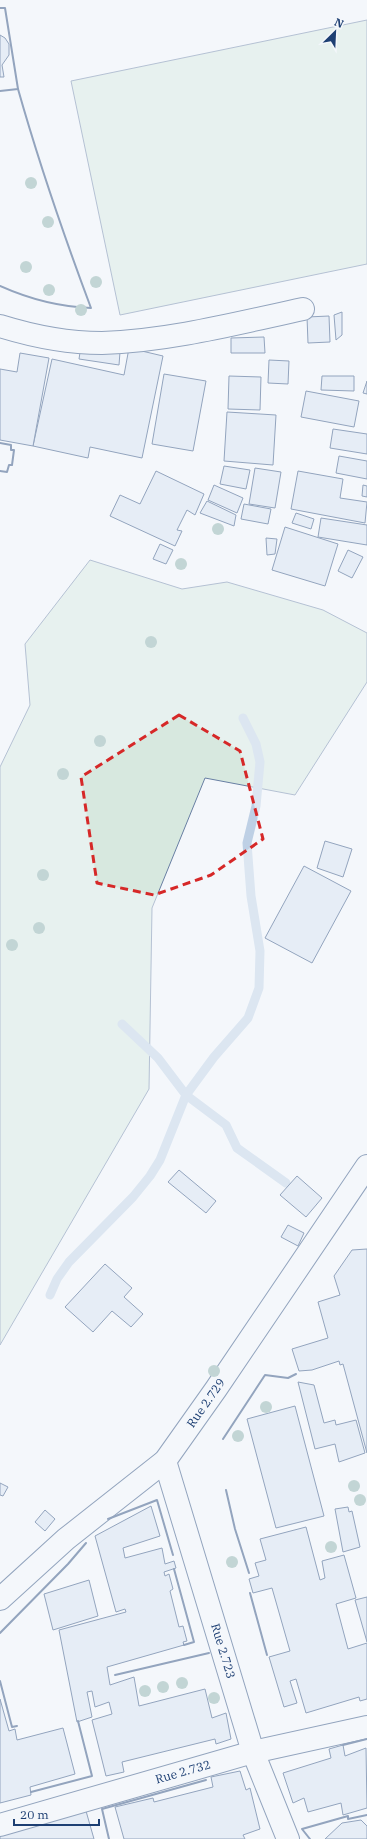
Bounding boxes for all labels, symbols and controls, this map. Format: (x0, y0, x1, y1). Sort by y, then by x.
north arrow (315, 12, 355, 52)
text: N (332, 15, 346, 31)
street label: Rue 2.729 (183, 1375, 228, 1430)
street label: Rue 2.723 (208, 1622, 239, 1680)
street label: Rue 2.732 (154, 1756, 212, 1787)
scale bar (14, 1801, 99, 1827)
text: 20 m (20, 1807, 49, 1822)

